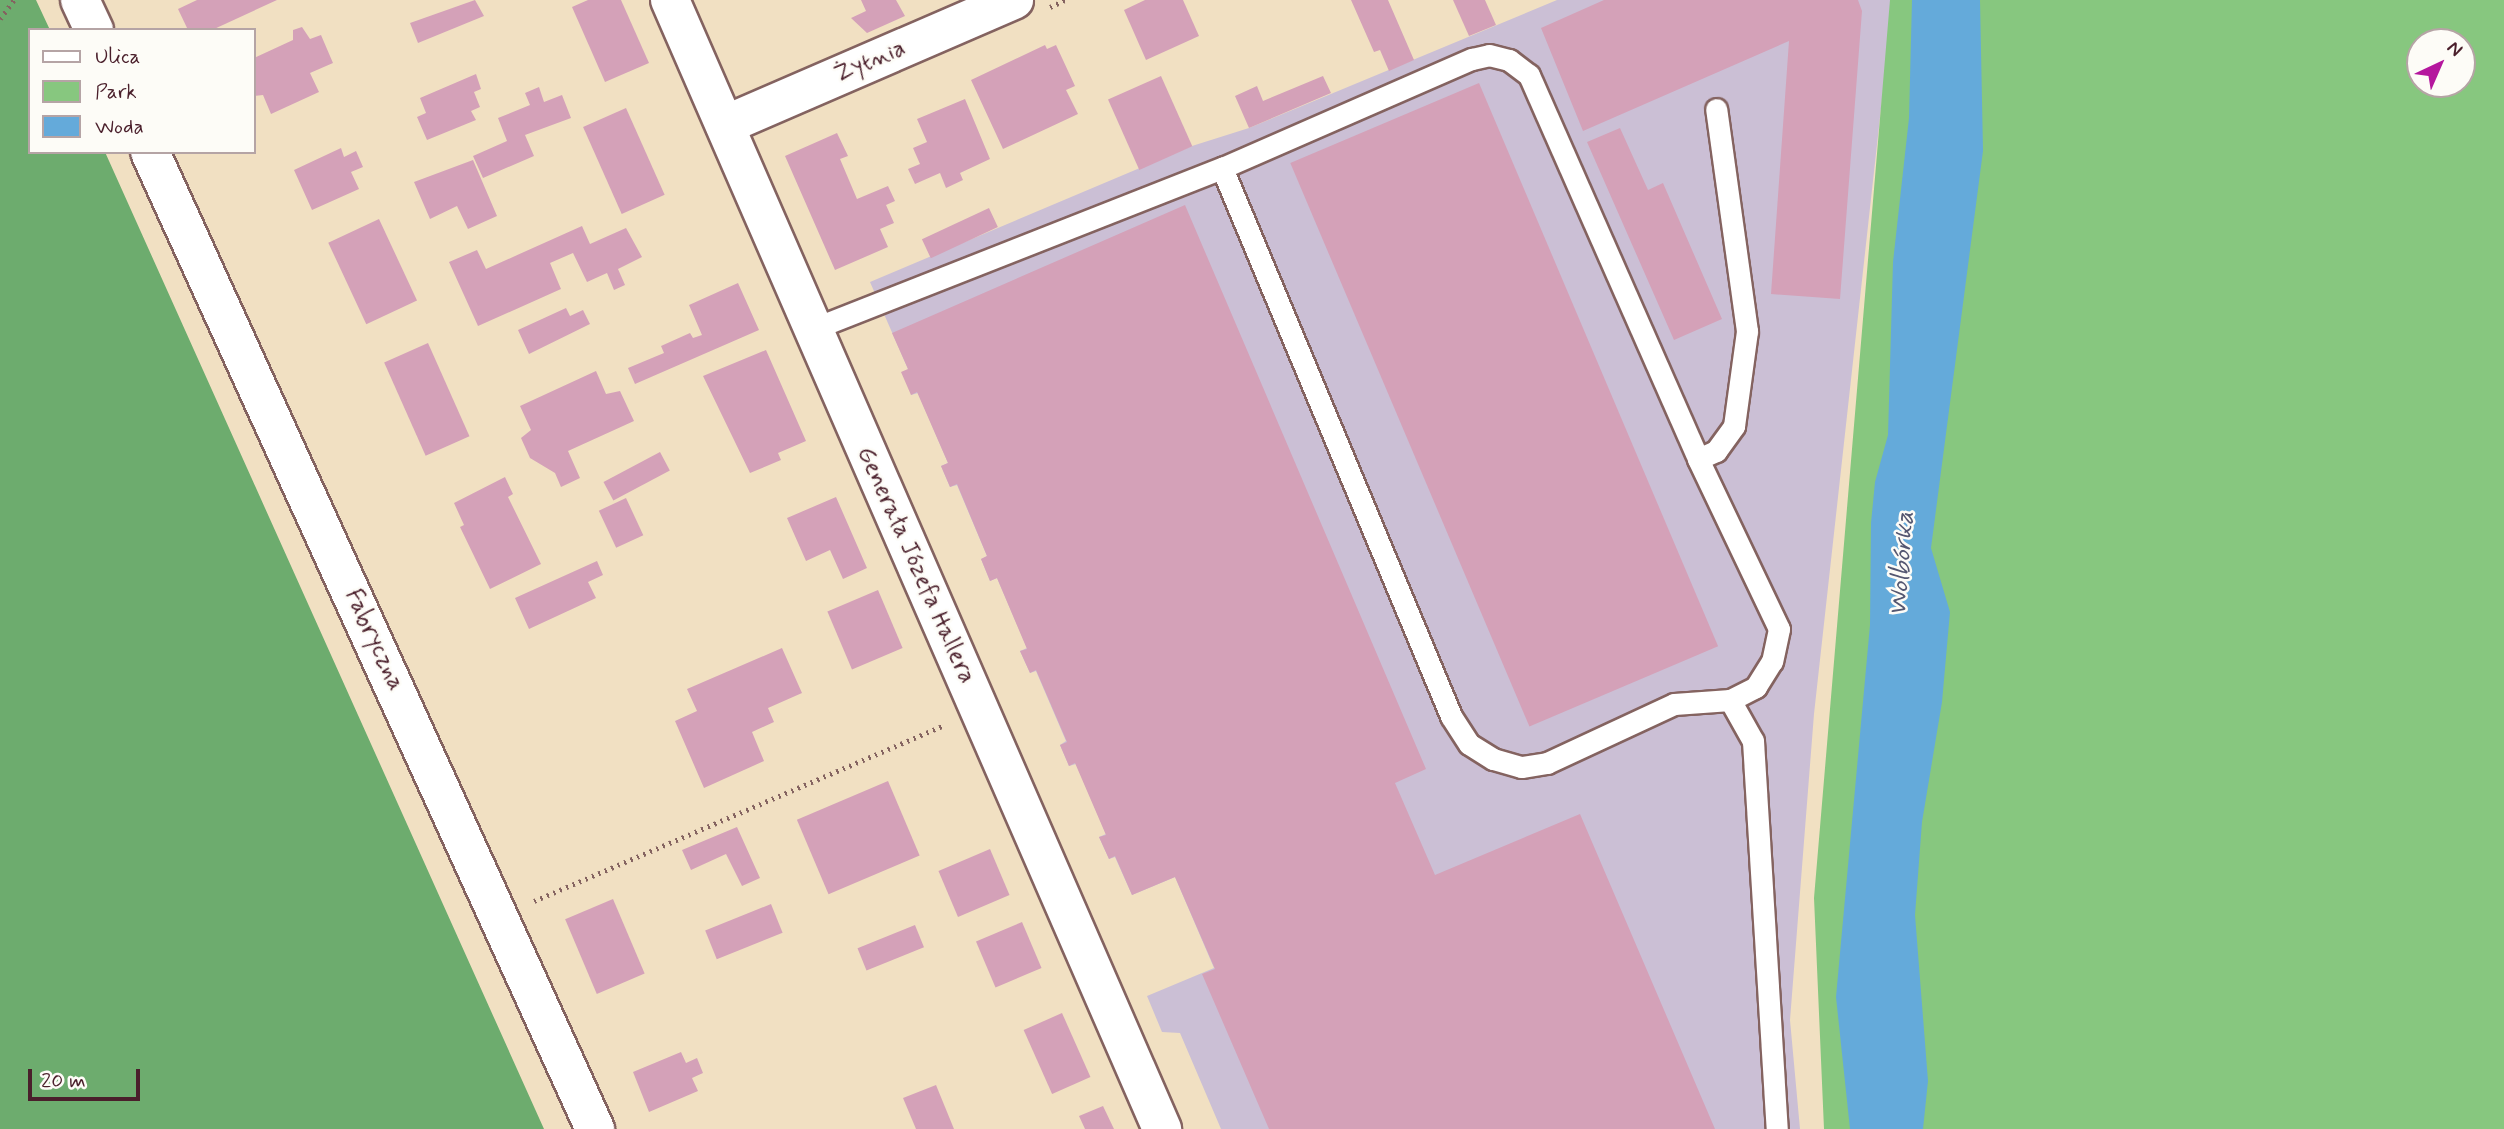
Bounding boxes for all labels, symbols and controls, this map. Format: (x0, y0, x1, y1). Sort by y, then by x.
legend (28, 28, 256, 154)
north arrow (2406, 28, 2476, 98)
street label: Żytnia (830, 34, 910, 90)
text: N (2441, 36, 2468, 62)
text: Ulica (95, 43, 140, 71)
text: Park (95, 78, 137, 106)
text: Woda (95, 113, 144, 141)
street label: Generała Józefa Hallera (851, 443, 981, 687)
water label: Wolbórka (1884, 510, 1922, 618)
street label: Fabryczna (338, 585, 410, 695)
scale bar (32, 1056, 144, 1100)
text: 20 m (41, 1067, 86, 1095)

